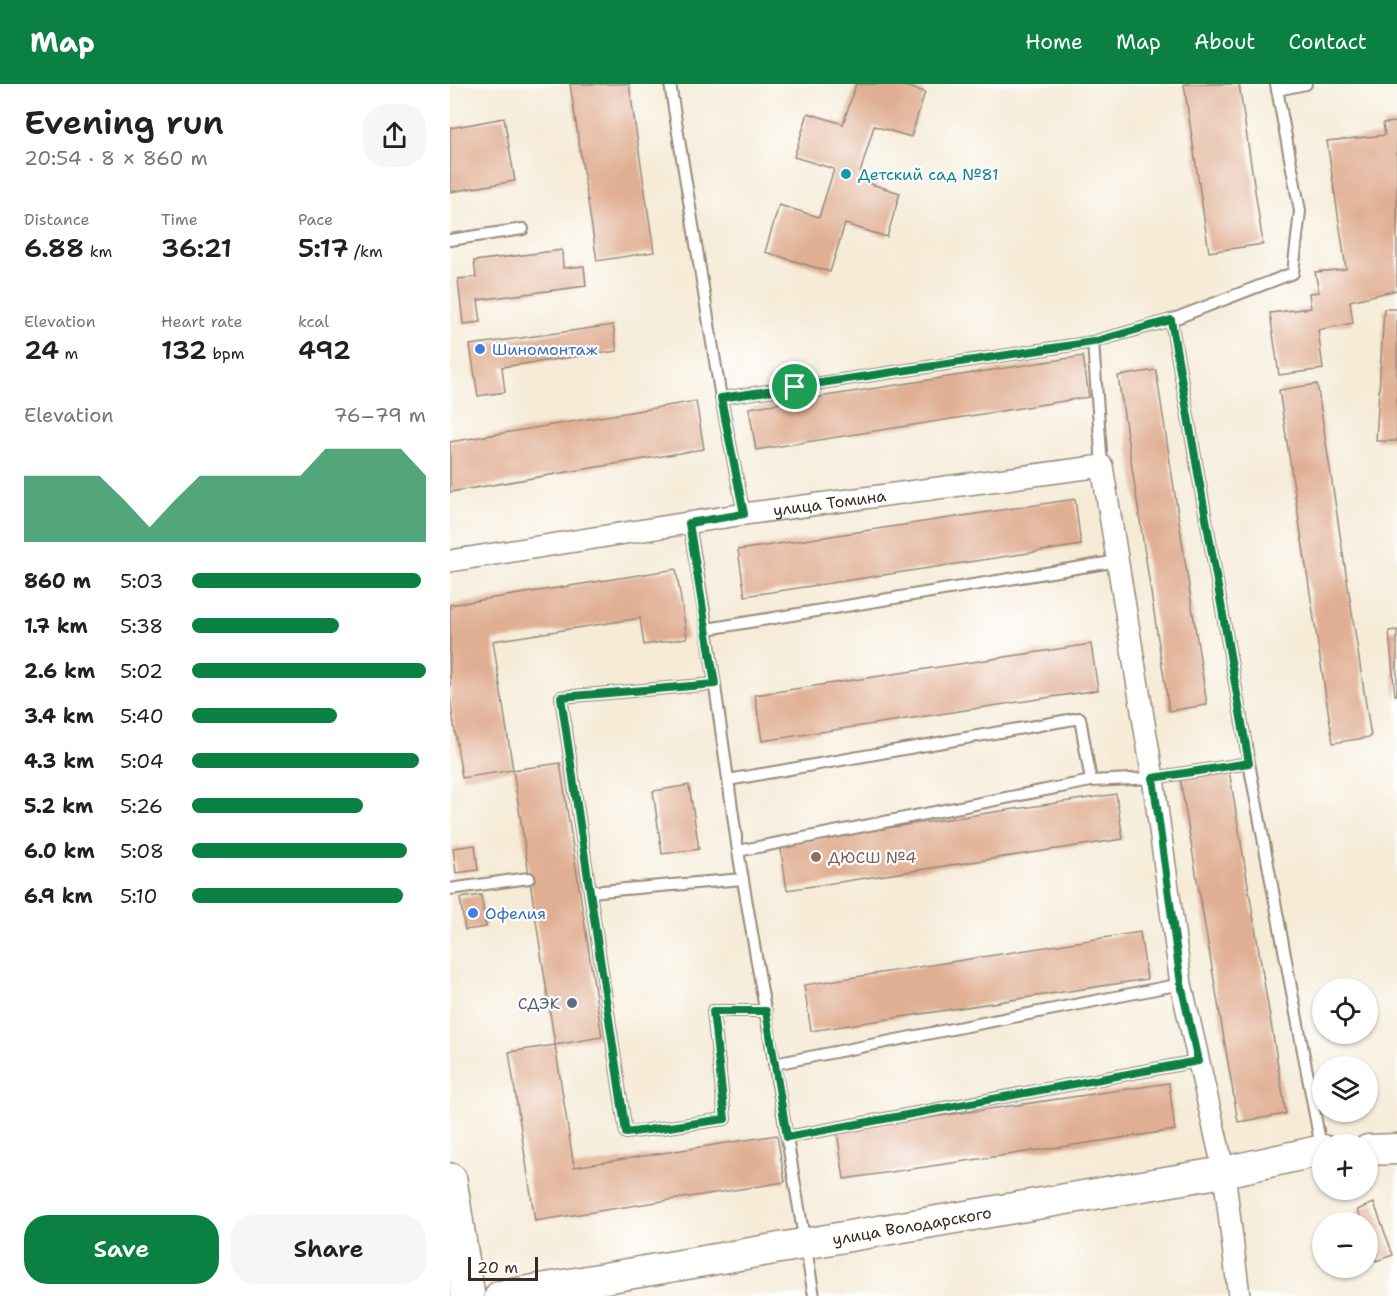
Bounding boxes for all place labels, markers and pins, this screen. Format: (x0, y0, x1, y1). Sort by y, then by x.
place label: Детский сад №81 (858, 164, 999, 185)
marker: Детский сад №81 (839, 167, 853, 181)
place label: Шиномонтаж (492, 339, 598, 360)
marker: Шиномонтаж (473, 342, 487, 356)
pin (769, 361, 820, 412)
place label: ДЮСШ №4 (828, 847, 916, 868)
marker: ДЮСШ №4 (809, 850, 823, 864)
place label: Офелия (485, 903, 546, 924)
marker: Офелия (466, 906, 480, 920)
place label: СДЭК (518, 993, 561, 1014)
marker: СДЭК (565, 996, 579, 1010)

